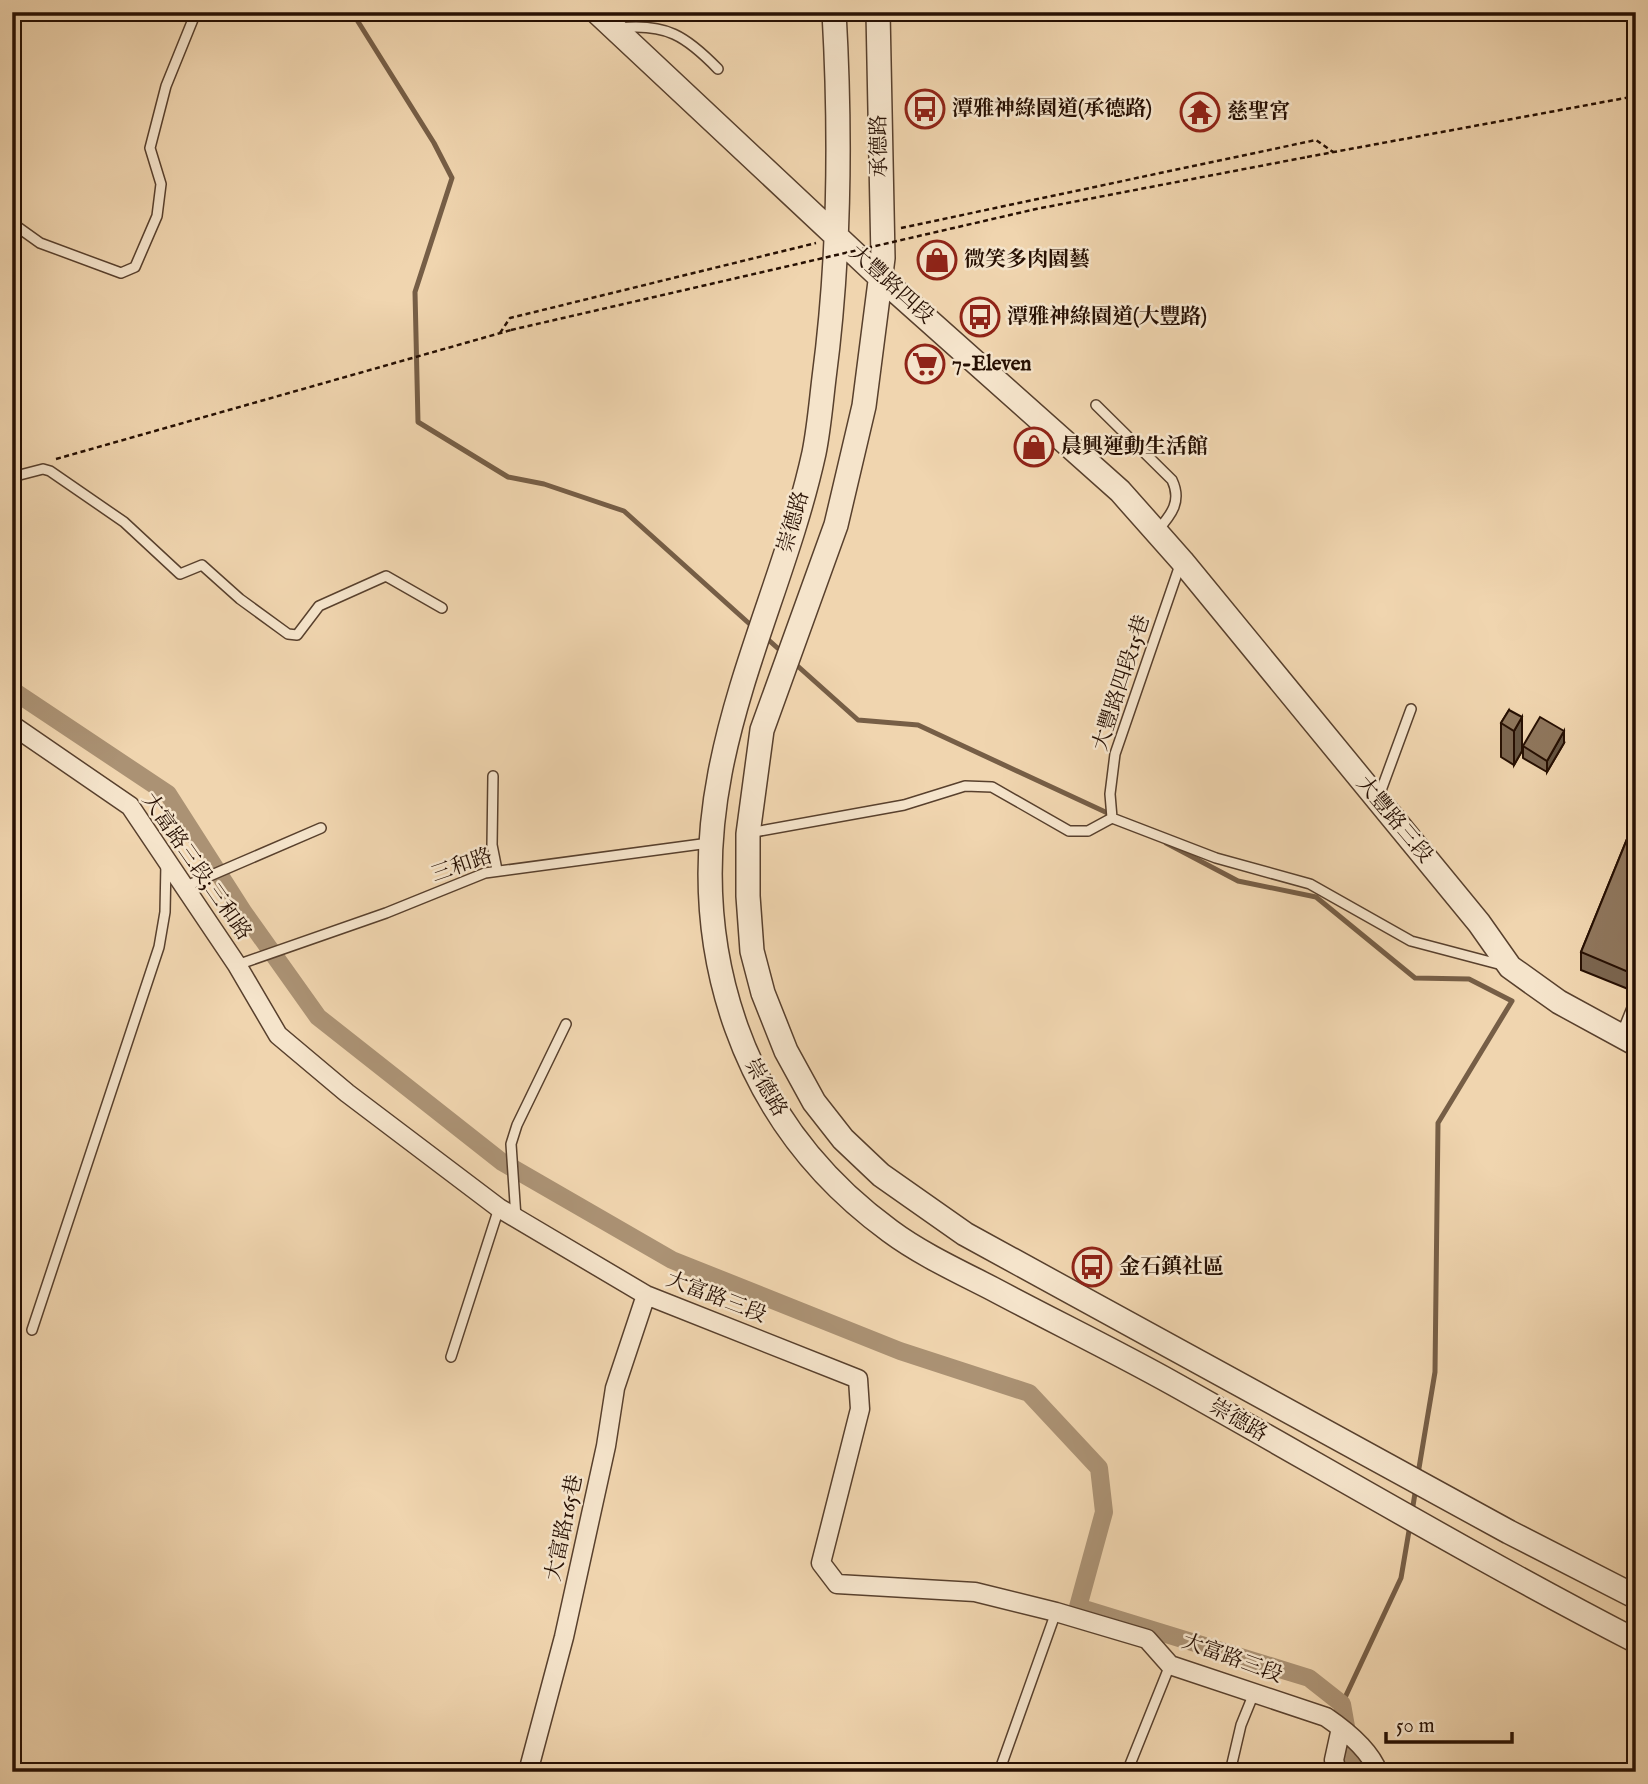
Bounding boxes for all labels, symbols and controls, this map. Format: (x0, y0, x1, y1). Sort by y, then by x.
bus stop icon: 潭雅神綠園道(承德路) (904, 88, 946, 130)
temple icon: 慈聖宮 (1179, 91, 1221, 133)
place label: 潭雅神綠園道(承德路) (952, 96, 1152, 123)
place label: 慈聖宮 (1227, 99, 1290, 126)
street label: 承德路 (866, 114, 894, 178)
shop icon: 微笑多肉園藝 (916, 239, 958, 281)
street label: 大豐路四段 (843, 240, 939, 330)
place label: 微笑多肉園藝 (964, 247, 1090, 274)
bus stop icon: 潭雅神綠園道(大豐路) (959, 296, 1001, 338)
place label: 潭雅神綠園道(大豐路) (1007, 304, 1207, 331)
supermarket icon: 7-Eleven (904, 343, 946, 385)
place label: 7-Eleven (952, 351, 1031, 378)
shop icon: 晨興運動生活館 (1013, 426, 1055, 468)
place label: 晨興運動生活館 (1061, 434, 1208, 461)
street label: 崇德路 (772, 488, 816, 556)
street label: 大豐路四段15巷 (1087, 612, 1157, 754)
street label: 大豐路三段 (1350, 771, 1438, 869)
street label: 大富路三段;三和路 (135, 788, 257, 946)
street label: 三和路 (428, 843, 496, 889)
street label: 崇德路 (738, 1054, 792, 1122)
bus stop icon: 金石鎮社區 (1071, 1246, 1113, 1288)
place label: 金石鎮社區 (1119, 1254, 1224, 1281)
street label: 大富路三段 (662, 1267, 770, 1329)
street label: 崇德路 (1204, 1394, 1272, 1448)
street label: 大富路165巷 (541, 1472, 589, 1584)
street label: 大富路三段 (1178, 1628, 1286, 1690)
scale bar (1386, 1700, 1512, 1744)
text: 50 m (1396, 1713, 1435, 1740)

